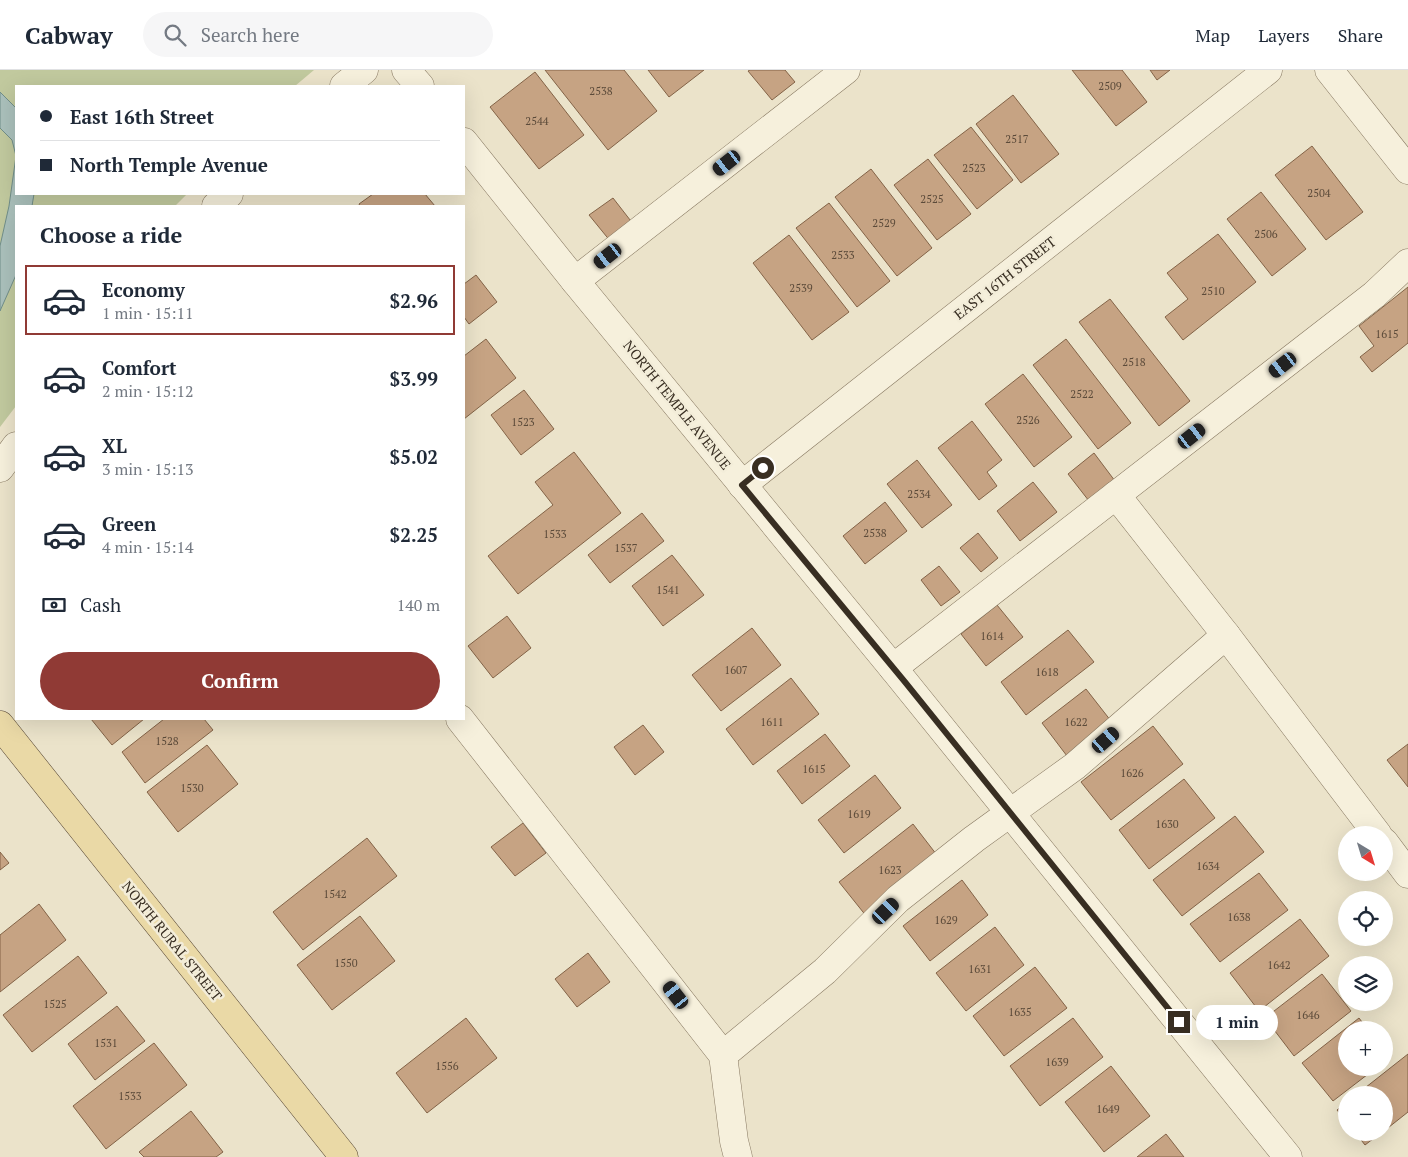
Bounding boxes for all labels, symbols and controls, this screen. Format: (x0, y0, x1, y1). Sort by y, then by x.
search box (143, 12, 493, 57)
text: Cabway (25, 19, 113, 51)
icon: search (161, 21, 189, 49)
text: Search here (201, 22, 300, 47)
text: Map (1195, 23, 1230, 47)
text: Layers (1258, 23, 1310, 47)
text: Share (1338, 23, 1383, 47)
house number: 2509 (1098, 79, 1122, 93)
house number: 2538 (589, 84, 613, 98)
text: East 16th Street (70, 104, 214, 129)
house number: 2544 (525, 114, 549, 128)
house number: 2517 (1005, 132, 1029, 146)
car (710, 148, 743, 178)
text: North Temple Avenue (70, 152, 268, 177)
house number: 2523 (962, 161, 986, 175)
house number: 2504 (1307, 186, 1331, 200)
house number: 2525 (920, 192, 944, 206)
house number: 2529 (872, 216, 896, 230)
text: Choose a ride (40, 220, 182, 249)
house number: 2506 (1254, 227, 1278, 241)
street label: EAST 16TH STREET (950, 232, 1060, 323)
car (591, 241, 624, 271)
house number: 2533 (831, 248, 855, 262)
text: Economy (102, 277, 185, 302)
icon: car (42, 278, 87, 323)
house number: 2539 (789, 281, 813, 295)
house number: 2510 (1201, 284, 1225, 298)
text: $2.96 (389, 288, 438, 313)
text: 1 min · 15:11 (102, 302, 194, 324)
house number: 1615 (1375, 327, 1399, 341)
street label: NORTH TEMPLE AVENUE (619, 336, 735, 473)
car (1266, 350, 1299, 380)
text: Comfort (102, 355, 177, 380)
house number: 2518 (1122, 355, 1146, 369)
icon: car (42, 356, 87, 401)
text: $3.99 (389, 366, 438, 391)
text: 2 min · 15:12 (102, 380, 194, 402)
house number: 2522 (1070, 387, 1094, 401)
house number: 2526 (1016, 413, 1040, 427)
house number: 1523 (511, 415, 535, 429)
car (1175, 421, 1208, 451)
text: XL (102, 433, 127, 458)
icon: car (42, 434, 87, 479)
text: $5.02 (389, 444, 438, 469)
route start (752, 457, 774, 479)
text: 3 min · 15:13 (102, 458, 194, 480)
house number: 2534 (907, 487, 931, 501)
text: Green (102, 511, 156, 536)
icon: car (42, 512, 87, 557)
text: $2.25 (389, 522, 438, 547)
house number: 2538 (863, 526, 887, 540)
house number: 1533 (543, 527, 567, 541)
text: 4 min · 15:14 (102, 536, 194, 558)
house number: 1537 (614, 541, 638, 555)
house number: 1541 (656, 583, 680, 597)
icon: cash (40, 591, 68, 619)
text: Cash (80, 592, 121, 617)
text: 140 m (397, 594, 440, 616)
house number: 1614 (980, 629, 1004, 643)
button: Confirm (40, 652, 440, 710)
house number: 1607 (724, 663, 748, 677)
house number: 1618 (1035, 665, 1059, 679)
house number: 1611 (760, 715, 784, 729)
house number: 1622 (1064, 715, 1088, 729)
car (1089, 724, 1122, 756)
house number: 1528 (155, 734, 179, 748)
house number: 1615 (802, 762, 826, 776)
house number: 1626 (1120, 766, 1144, 780)
house number: 1530 (180, 781, 204, 795)
house number: 1619 (847, 807, 871, 821)
house number: 1630 (1155, 817, 1179, 831)
north arrow (1338, 826, 1392, 881)
map controls (1338, 826, 1393, 1141)
house number: 1634 (1196, 859, 1220, 873)
house number: 1623 (878, 863, 902, 877)
street label: NORTH RURAL STREET (118, 877, 227, 1005)
house number: 1542 (323, 887, 347, 901)
button: locate (1338, 891, 1393, 946)
car (869, 895, 902, 927)
house number: 1638 (1227, 910, 1251, 924)
house number: 1629 (934, 913, 958, 927)
house number: 1550 (334, 956, 358, 970)
button: layers (1338, 956, 1393, 1011)
house number: 1642 (1267, 958, 1291, 972)
house number: 1631 (968, 962, 992, 976)
car (660, 979, 691, 1011)
house number: 1525 (43, 997, 67, 1011)
callout: 1 min (1196, 1004, 1279, 1040)
house number: 1635 (1008, 1005, 1032, 1019)
house number: 1646 (1296, 1008, 1320, 1022)
route end (1168, 1011, 1190, 1033)
text: 1 min (1215, 1011, 1259, 1033)
button: + (1338, 1021, 1393, 1076)
house number: 1531 (94, 1036, 118, 1050)
house number: 1639 (1045, 1055, 1069, 1069)
house number: 1556 (435, 1059, 459, 1073)
button: − (1338, 1086, 1393, 1141)
house number: 1533 (118, 1089, 142, 1103)
house number: 1649 (1096, 1102, 1120, 1116)

